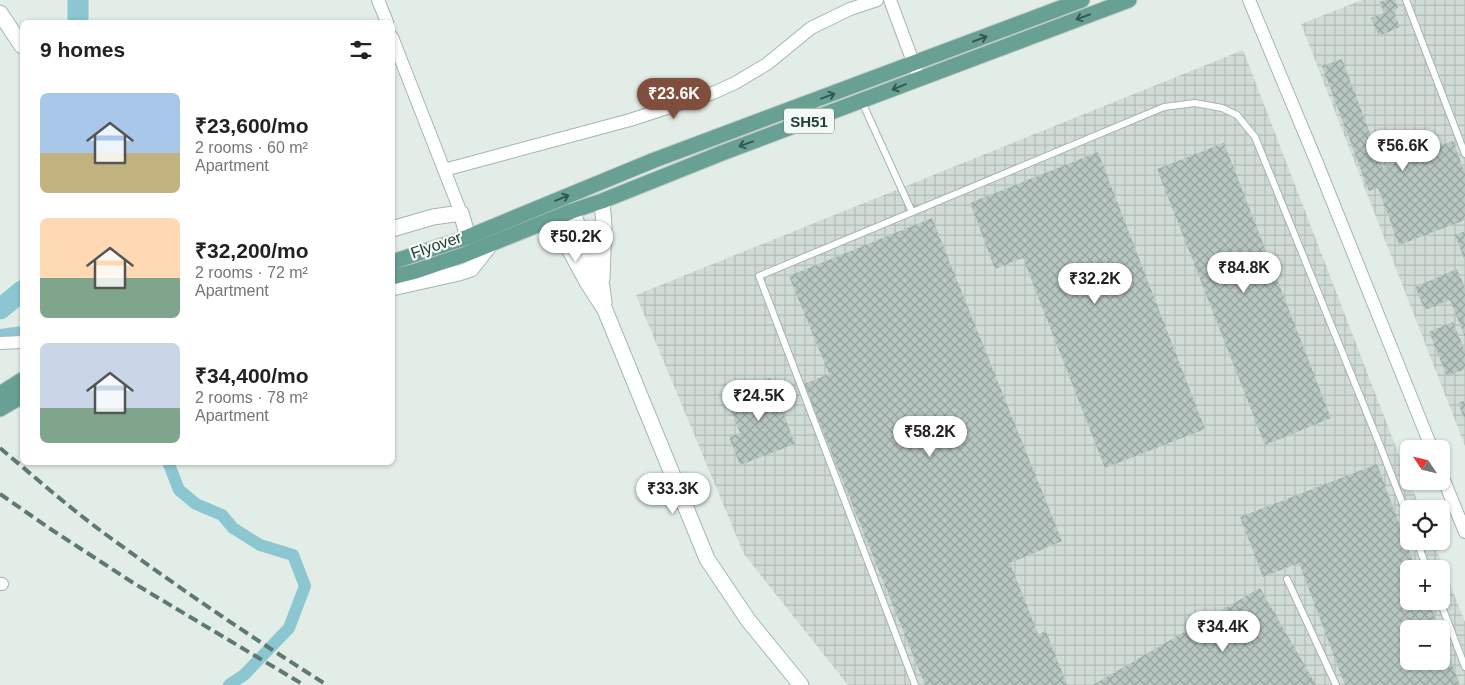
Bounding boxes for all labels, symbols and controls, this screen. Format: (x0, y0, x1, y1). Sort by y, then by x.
one-way arrow (1076, 13, 1092, 22)
one-way arrow (972, 34, 987, 43)
icon: filters (347, 36, 375, 64)
text: 9 homes (40, 38, 125, 61)
pin: ₹23.6K (633, 78, 715, 120)
one-way arrow (891, 83, 906, 92)
text: ₹23.6K (648, 85, 700, 102)
one-way arrow (819, 91, 835, 100)
road number: SH51 (784, 108, 834, 134)
icon: home (80, 113, 140, 173)
text: ₹23,600/mo (195, 114, 309, 137)
pin: ₹56.6K (1362, 130, 1444, 172)
text: ₹56.6K (1377, 137, 1429, 154)
text: 2 rooms · 60 m² (195, 139, 308, 156)
one-way arrow (739, 140, 755, 149)
text: Apartment (195, 157, 269, 174)
one-way arrow (554, 193, 569, 203)
pin: ₹50.2K (535, 220, 617, 263)
street label: Flyover (408, 228, 464, 262)
text: ₹50.2K (550, 228, 602, 245)
icon: home (80, 238, 140, 298)
text: ₹32,200/mo (195, 239, 309, 262)
pin: ₹84.8K (1203, 252, 1285, 294)
text: ₹84.8K (1218, 259, 1270, 276)
pin: ₹32.2K (1054, 262, 1136, 305)
text: 2 rooms · 72 m² (195, 264, 308, 281)
text: ₹32.2K (1069, 270, 1121, 287)
text: Apartment (195, 282, 269, 299)
icon: home (80, 363, 140, 423)
text: ₹34,400/mo (195, 364, 309, 387)
pin: ₹24.5K (718, 380, 800, 422)
text: ₹24.5K (733, 387, 785, 404)
text: 2 rooms · 78 m² (195, 389, 308, 406)
text: Apartment (195, 407, 269, 424)
pin: ₹58.2K (889, 416, 971, 458)
text: ₹58.2K (904, 423, 956, 440)
north arrow (1400, 440, 1450, 490)
map controls (1400, 440, 1450, 670)
pin: ₹33.3K (632, 472, 714, 515)
text: ₹33.3K (647, 480, 699, 497)
button: locate (1400, 500, 1450, 550)
button: + (1400, 560, 1450, 610)
pin: ₹34.4K (1182, 610, 1264, 653)
text: ₹34.4K (1197, 618, 1249, 635)
button: − (1400, 620, 1450, 670)

